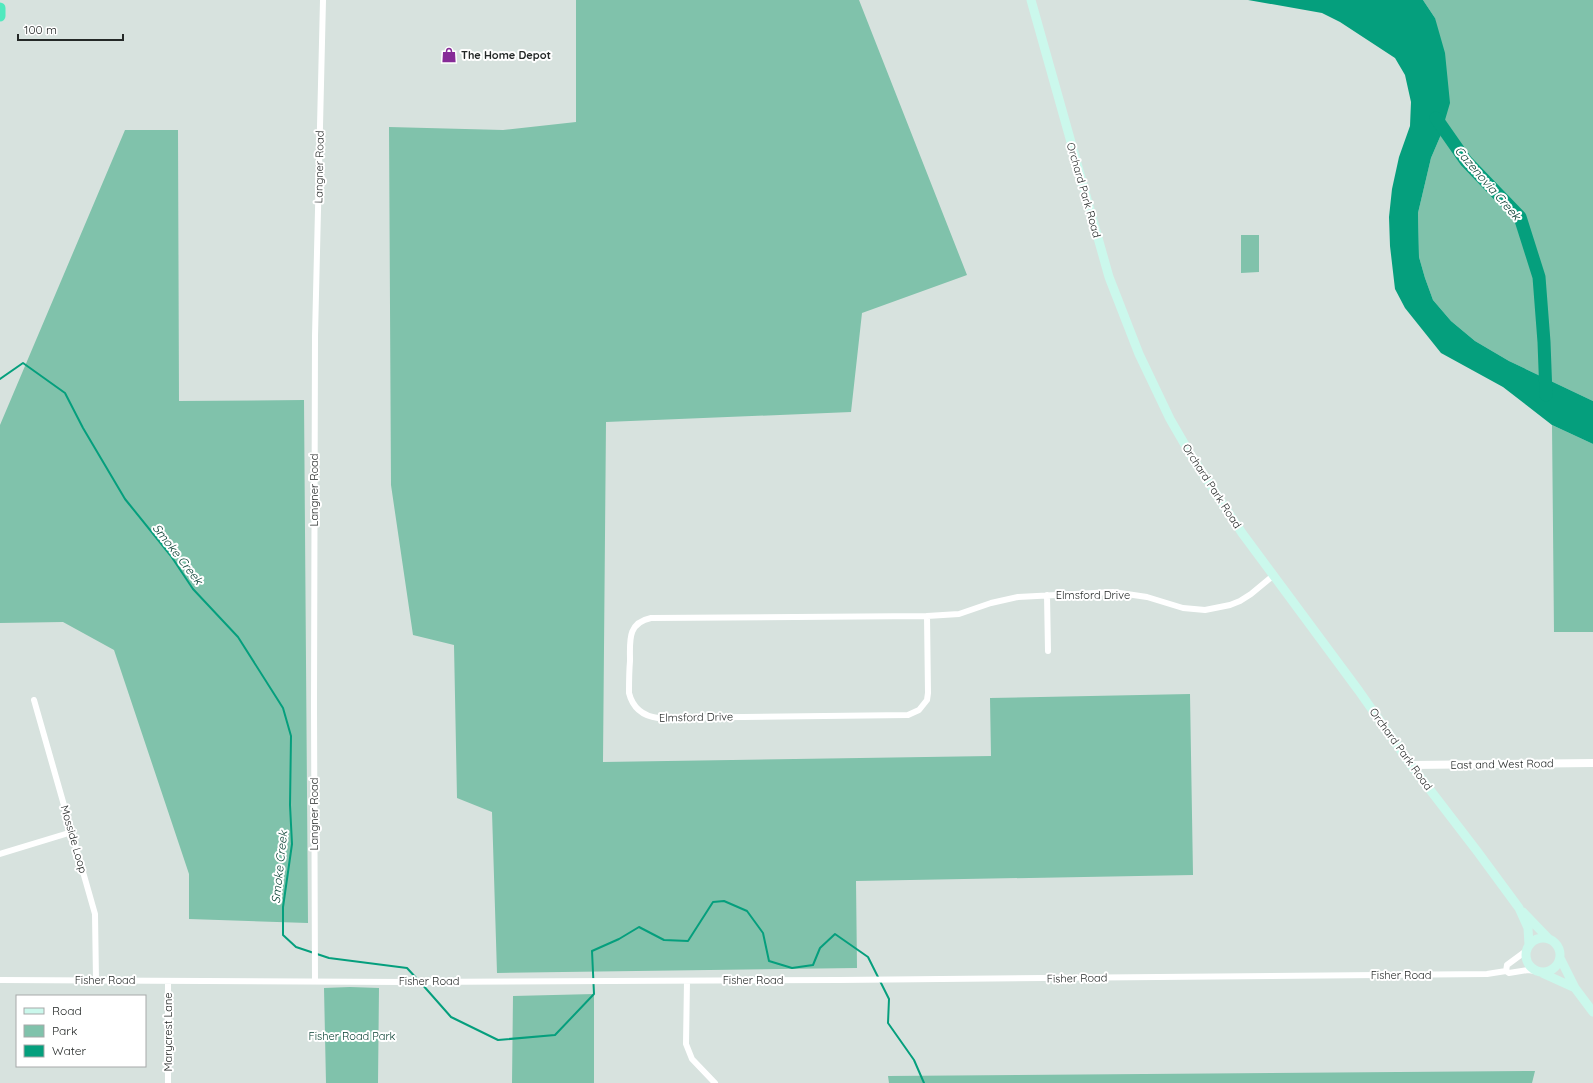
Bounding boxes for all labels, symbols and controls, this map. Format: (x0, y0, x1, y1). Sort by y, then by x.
scale bar (18, 16, 123, 42)
text: 100 m (24, 22, 57, 37)
shop icon: The Home Depot (440, 46, 458, 64)
place label: The Home Depot (461, 48, 551, 62)
street label: Langner Road (311, 130, 327, 204)
street label: Orchard Park Road (1064, 141, 1104, 239)
water label: Cazenovia Creek (1452, 143, 1525, 224)
street label: Orchard Park Road (1179, 441, 1245, 531)
street label: Langner Road (307, 454, 321, 526)
water label: Smoke Creek (150, 520, 207, 589)
street label: Elmsford Drive (1056, 588, 1130, 602)
street label: Orchard Park Road (1366, 705, 1436, 793)
street label: Elmsford Drive (659, 709, 733, 725)
street label: East and West Road (1450, 756, 1554, 772)
street label: Langner Road (307, 778, 321, 850)
street label: Mosside Loop (58, 803, 90, 875)
water label: Smoke Creek (268, 828, 290, 904)
street label: Fisher Road (1371, 968, 1431, 982)
street label: Fisher Road (1047, 970, 1107, 986)
street label: Fisher Road (75, 973, 135, 987)
street label: Fisher Road (723, 973, 783, 987)
street label: Fisher Road (399, 974, 459, 988)
street label: Marycrest Lane (161, 992, 175, 1072)
legend (16, 995, 146, 1067)
text: Road (52, 1003, 82, 1018)
text: Park (52, 1023, 77, 1038)
park label: Fisher Road Park (308, 1029, 396, 1043)
text: Water (52, 1043, 87, 1058)

